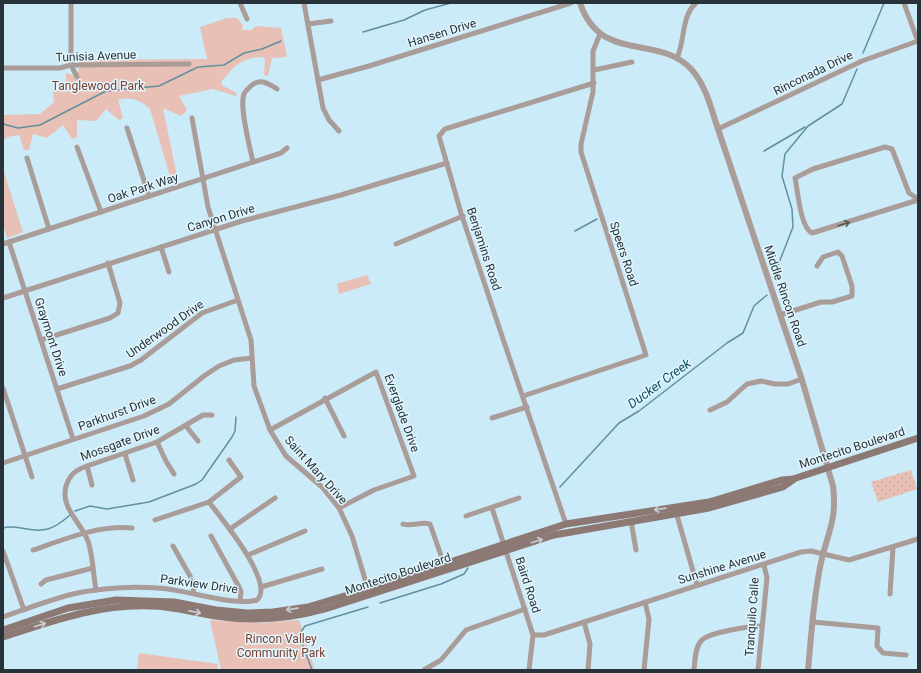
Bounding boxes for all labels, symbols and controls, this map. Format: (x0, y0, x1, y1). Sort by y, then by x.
street label: Hansen Drive (406, 16, 478, 50)
street label: Tunisia Avenue (55, 48, 137, 64)
street label: Rinconada Drive (771, 48, 855, 98)
park label: Tanglewood Park (52, 79, 145, 93)
street label: Oak Park Way (106, 170, 180, 206)
street label: Canyon Drive (185, 201, 257, 235)
street label: Benjamins Road (464, 206, 504, 292)
street label: Speers Road (607, 220, 641, 288)
one-way arrow (837, 220, 849, 228)
street label: Middle Rincon Road (761, 243, 809, 349)
street label: Graymont Drive (32, 296, 70, 378)
street label: Underwood Drive (124, 297, 206, 361)
water label: Ducker Creek (625, 355, 694, 411)
street label: Everglade Drive (381, 372, 423, 454)
street label: Parkhurst Drive (76, 392, 158, 434)
street label: Mossgate Drive (79, 422, 161, 464)
street label: Montecito Boulevard (797, 424, 907, 472)
street label: Saint Mary Drive (282, 433, 350, 507)
one-way arrow (654, 505, 667, 513)
one-way arrow (530, 537, 543, 544)
street label: Sunshine Avenue (676, 547, 768, 587)
street label: Montecito Boulevard (343, 550, 453, 598)
street label: Baird Road (512, 555, 544, 615)
street label: Parkview Drive (159, 572, 239, 596)
street label: Tranquilo Calle (742, 577, 762, 657)
one-way arrow (286, 605, 299, 613)
one-way arrow (188, 608, 201, 616)
one-way arrow (33, 621, 46, 628)
park label: Rincon Valley Community Park (237, 632, 326, 660)

